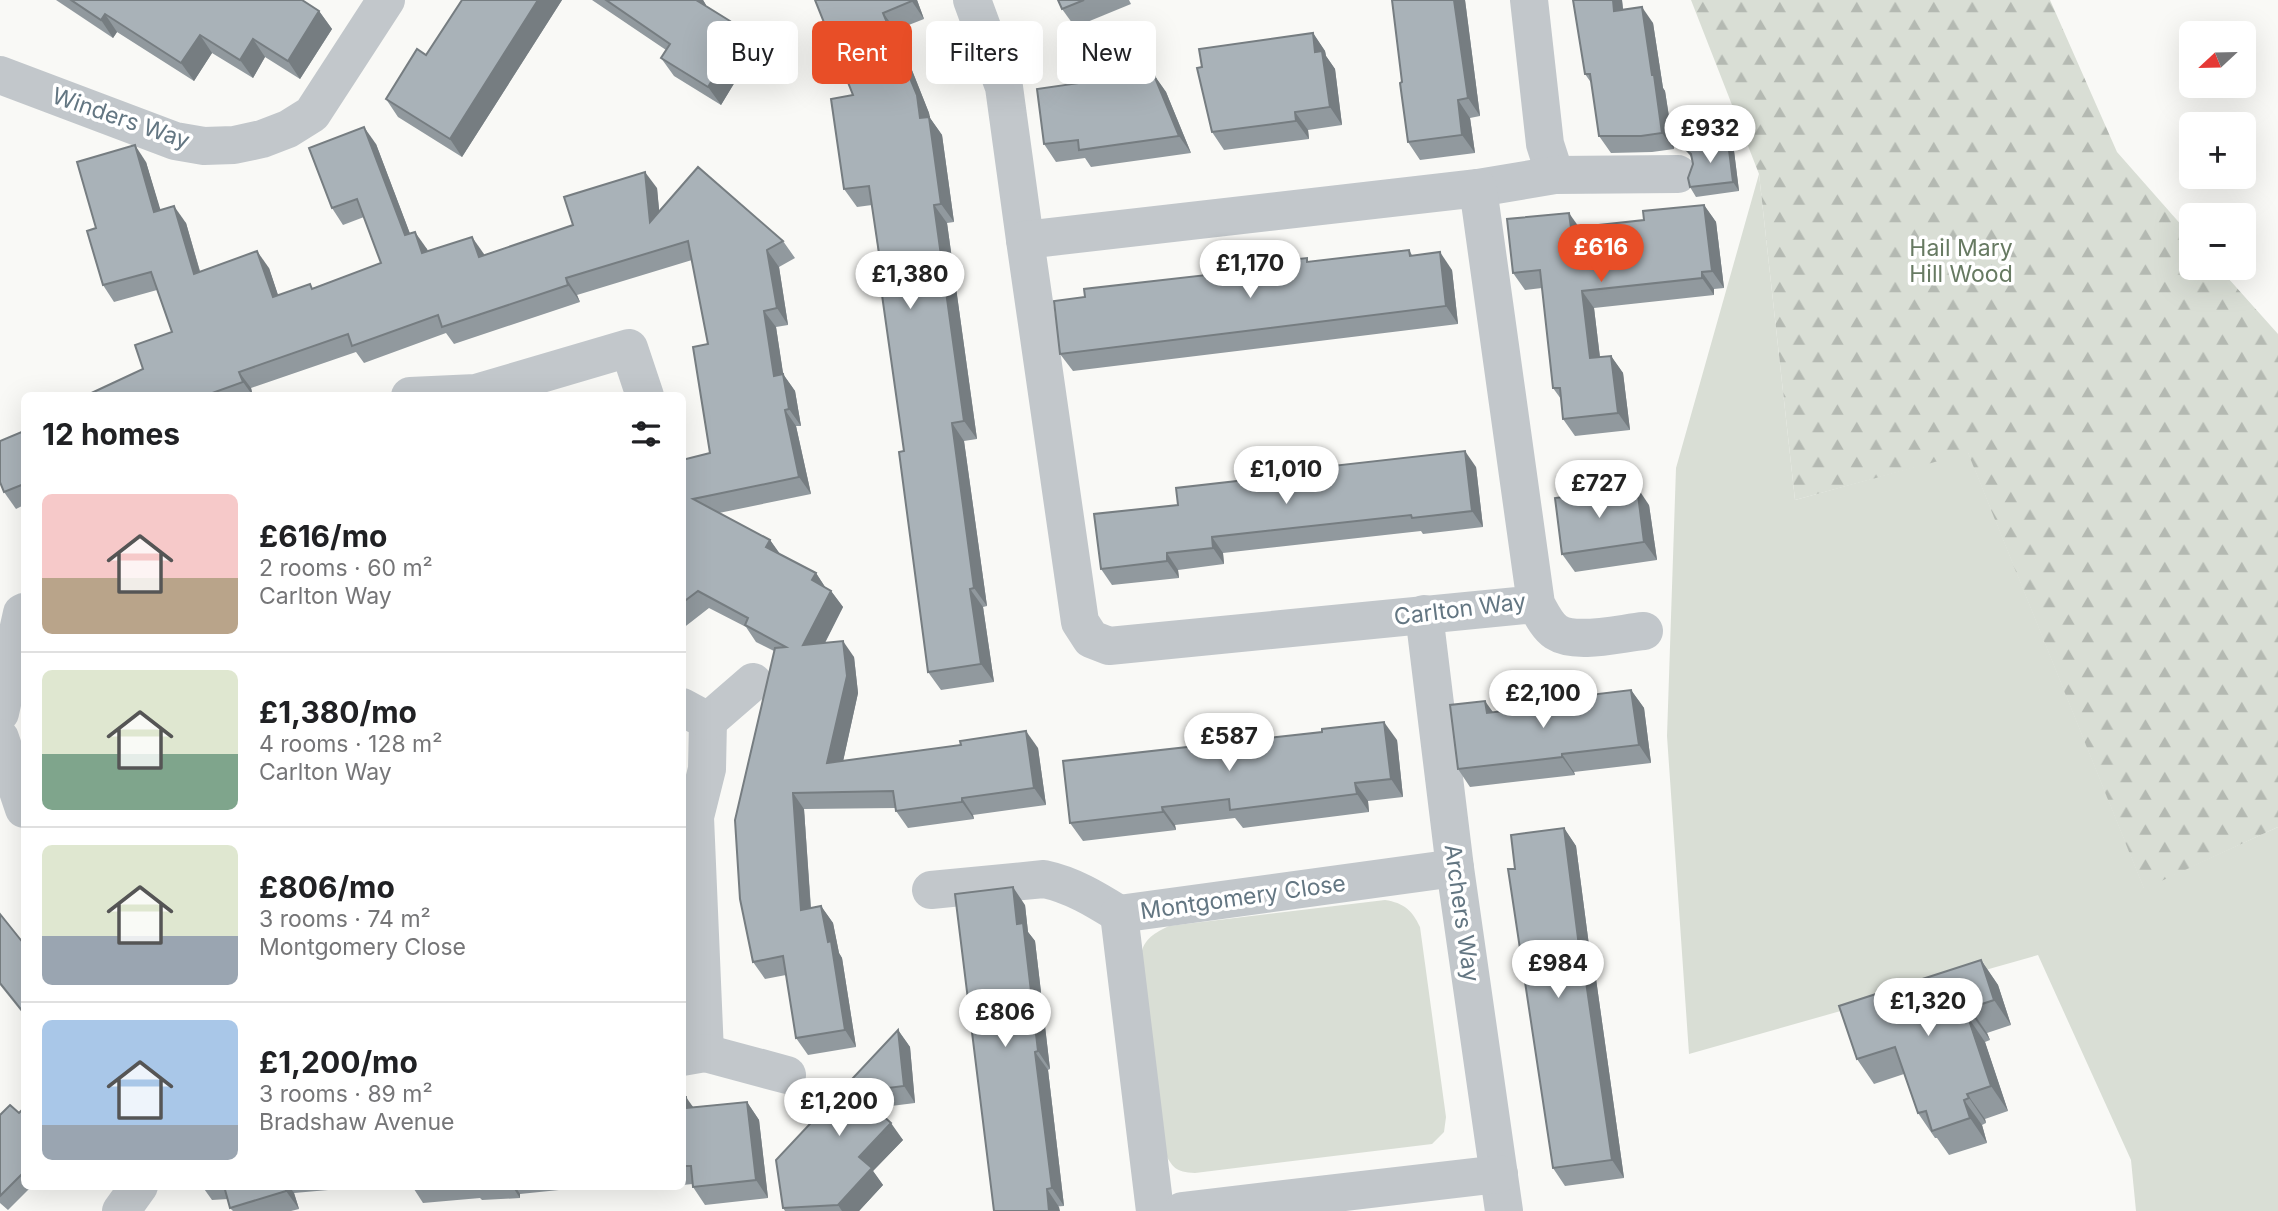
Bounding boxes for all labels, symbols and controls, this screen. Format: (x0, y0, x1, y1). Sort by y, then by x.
chip: Buy (707, 21, 798, 84)
chip: Rent (812, 21, 912, 84)
chip: Filters (926, 21, 1043, 84)
chip: New (1057, 21, 1156, 84)
north arrow (2179, 21, 2256, 98)
map controls (2179, 21, 2256, 280)
street label: Winders Way (49, 81, 194, 155)
pin: £932 (1669, 106, 1751, 165)
button: + (2179, 112, 2256, 189)
text: £932 (1681, 114, 1739, 142)
button: − (2179, 203, 2256, 280)
pin: £616 (1560, 224, 1642, 284)
text: £616 (1574, 233, 1628, 261)
park label: Hail Mary Hill Wood (1909, 234, 2013, 288)
pin: £1,170 (1193, 240, 1307, 300)
text: £1,170 (1216, 249, 1284, 277)
pin: £1,380 (853, 252, 967, 311)
text: £1,380 (871, 260, 949, 288)
icon: filters (627, 415, 665, 453)
text: 12 homes (42, 416, 180, 452)
pin: £1,010 (1229, 447, 1343, 506)
text: £1,010 (1250, 455, 1322, 483)
pin: £727 (1558, 461, 1640, 520)
text: £727 (1571, 469, 1627, 497)
text: £616/mo (259, 518, 387, 554)
icon: home (98, 522, 182, 606)
text: 2 rooms · 60 m² (259, 554, 433, 582)
text: Carlton Way (259, 582, 392, 610)
street label: Carlton Way (1392, 587, 1528, 631)
pin: £2,100 (1486, 670, 1600, 730)
text: £2,100 (1505, 679, 1581, 707)
text: £1,380/mo (259, 694, 417, 730)
icon: home (98, 698, 182, 782)
pin: £587 (1188, 714, 1270, 773)
text: £587 (1200, 722, 1258, 750)
text: 4 rooms · 128 m² (259, 730, 442, 758)
text: Carlton Way (259, 758, 392, 786)
street label: Archers Way (1438, 842, 1486, 984)
text: £806/mo (259, 869, 395, 905)
street label: Montgomery Close (1139, 869, 1347, 925)
icon: home (98, 873, 182, 957)
text: 3 rooms · 74 m² (259, 905, 431, 933)
text: Montgomery Close (259, 933, 466, 961)
pin: £984 (1517, 940, 1599, 1000)
text: £984 (1528, 949, 1588, 977)
pin: £1,320 (1871, 978, 1985, 1038)
text: £1,320 (1890, 987, 1966, 1015)
pin: £806 (964, 990, 1046, 1049)
text: £806 (975, 998, 1035, 1026)
text: £1,200/mo (259, 1044, 418, 1080)
icon: home (98, 1048, 182, 1132)
pin: £1,200 (782, 1078, 896, 1138)
text: 3 rooms · 89 m² (259, 1080, 433, 1108)
text: £1,200 (800, 1087, 878, 1115)
text: Bradshaw Avenue (259, 1108, 454, 1136)

